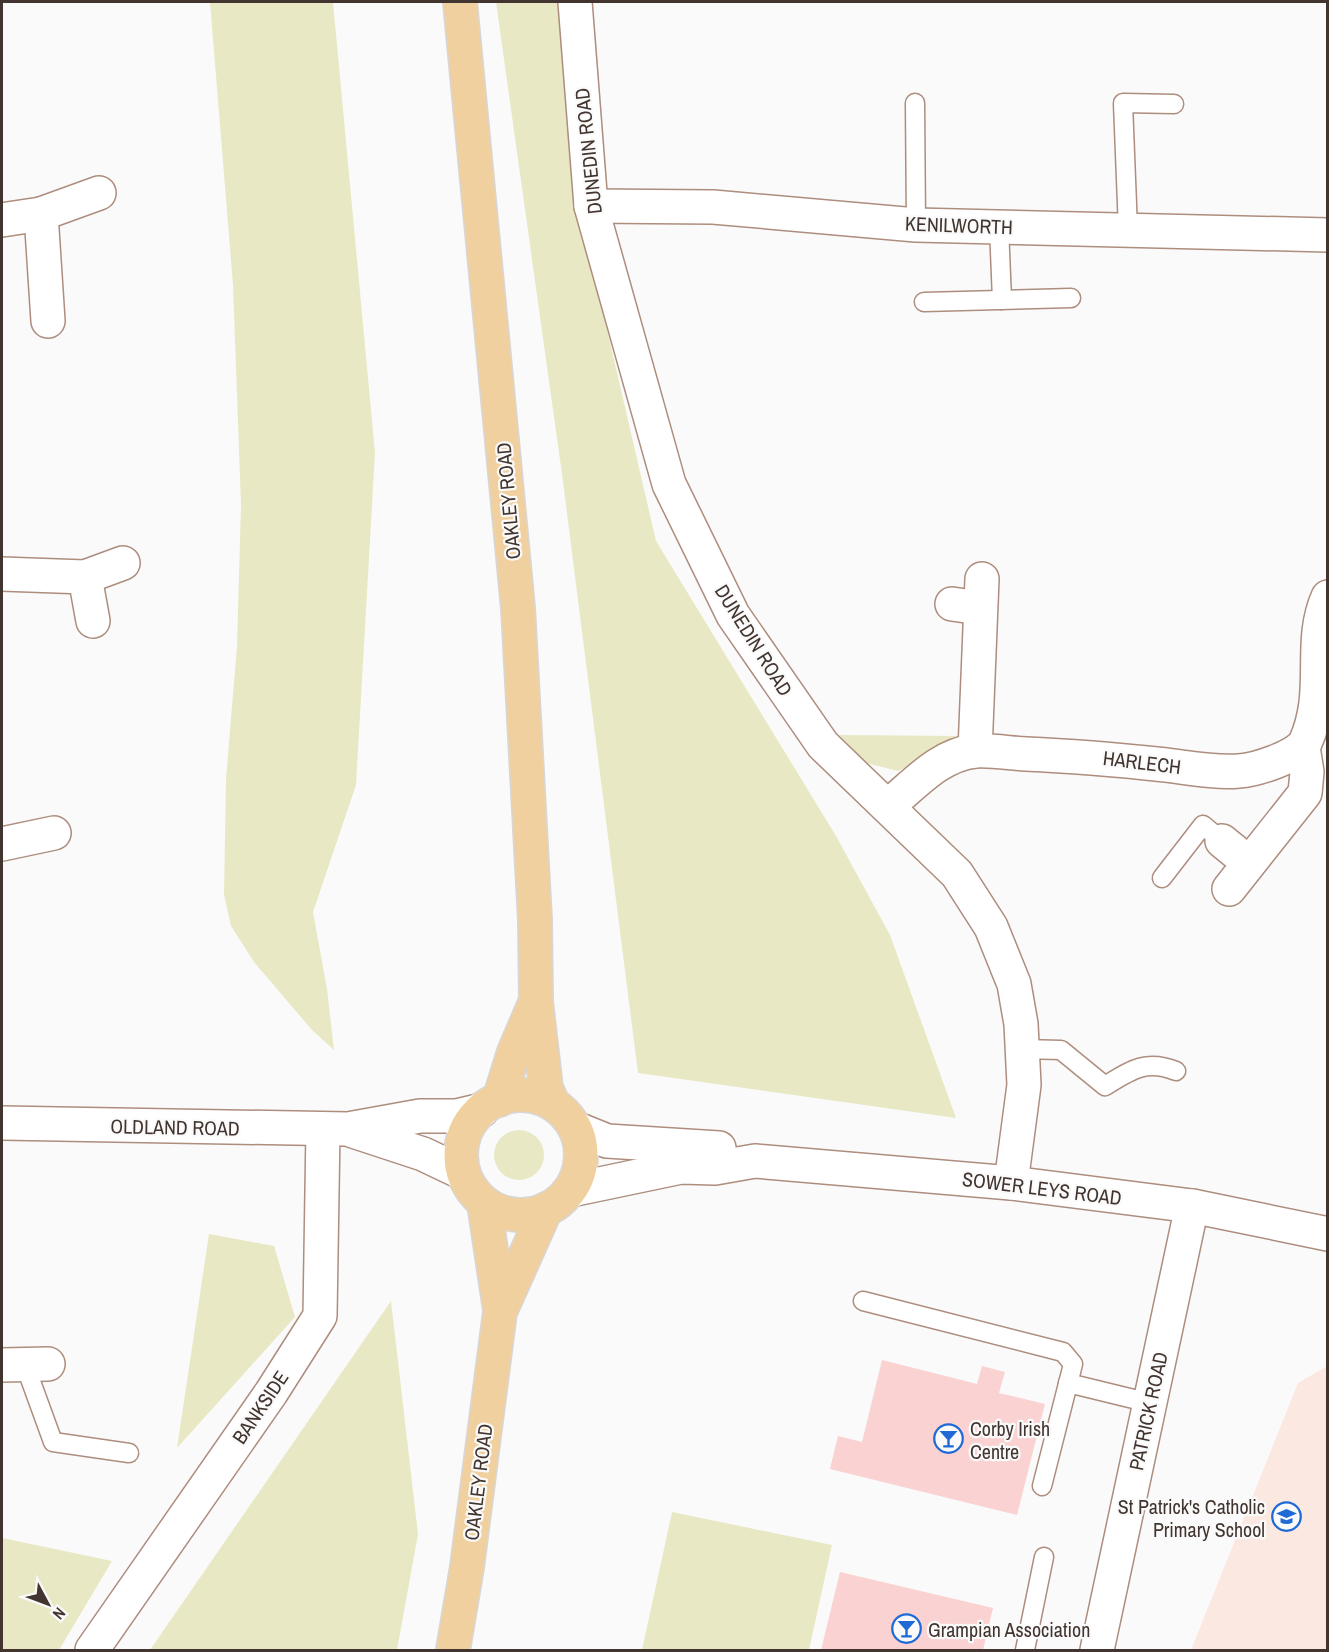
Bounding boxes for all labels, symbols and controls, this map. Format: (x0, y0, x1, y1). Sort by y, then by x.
street label: DUNEDIN ROAD (568, 87, 608, 215)
street label: KENILWORTH (905, 210, 1013, 240)
street label: OAKLEY ROAD (489, 441, 527, 561)
street label: DUNEDIN ROAD (709, 579, 799, 701)
street label: HARLECH (1101, 744, 1183, 780)
street label: OLDLAND ROAD (110, 1112, 240, 1142)
street label: SOWER LEYS ROAD (961, 1165, 1123, 1211)
street label: PATRICK ROAD (1122, 1349, 1174, 1473)
street label: BANKSIDE (226, 1365, 294, 1449)
place label: Corby Irish Centre (970, 1415, 1050, 1465)
street label: OAKLEY ROAD (457, 1422, 499, 1542)
bar icon: Corby Irish Centre (933, 1423, 965, 1455)
place label: St Patrick's Catholic Primary School (1118, 1493, 1265, 1543)
school or university icon: St Patrick's Catholic Primary School (1270, 1501, 1302, 1533)
north arrow (18, 1574, 78, 1634)
text: N (48, 1603, 71, 1625)
bar icon: Grampian Association (891, 1613, 923, 1645)
place label: Grampian Association (928, 1616, 1090, 1643)

